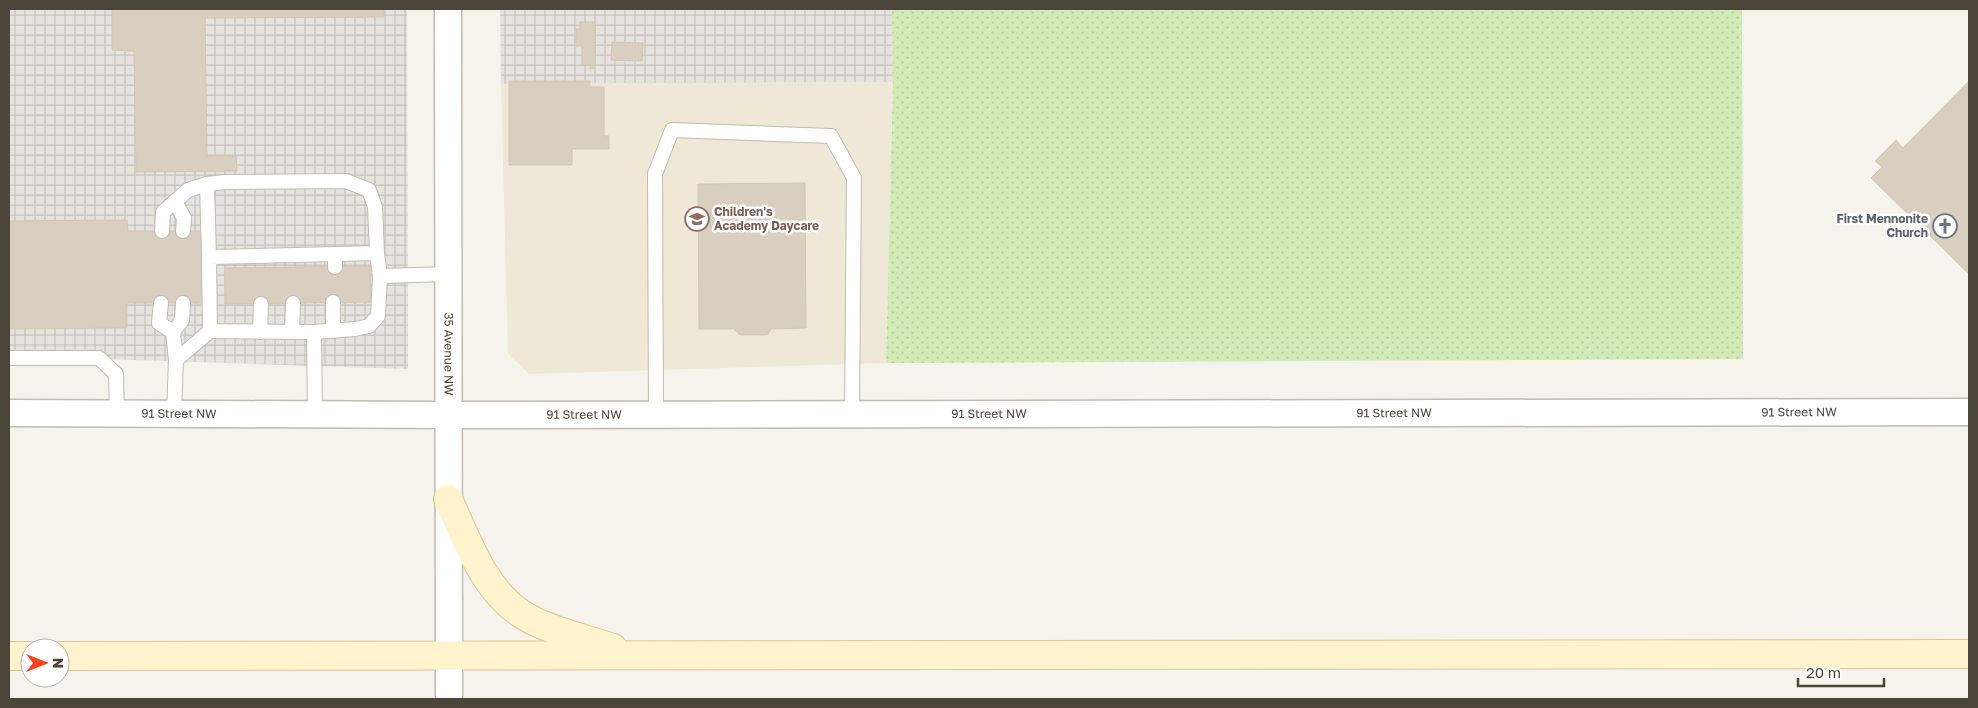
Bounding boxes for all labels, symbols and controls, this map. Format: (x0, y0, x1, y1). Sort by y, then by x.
place label: Children's Academy Daycare (714, 204, 819, 233)
school or university icon: Children's Academy Daycare (684, 206, 710, 232)
place label: First Mennonite Church (1837, 211, 1928, 240)
church icon: First Mennonite Church (1932, 213, 1958, 239)
street label: 35 Avenue NW (441, 312, 457, 396)
street label: 91 Street NW (1761, 404, 1837, 419)
street label: 91 Street NW (1356, 405, 1432, 420)
street label: 91 Street NW (141, 406, 217, 421)
street label: 91 Street NW (951, 406, 1027, 421)
street label: 91 Street NW (546, 407, 622, 422)
north arrow (20, 638, 70, 688)
scale bar (1798, 656, 1884, 688)
text: N (50, 658, 67, 668)
text: 20 m (1806, 663, 1841, 681)

